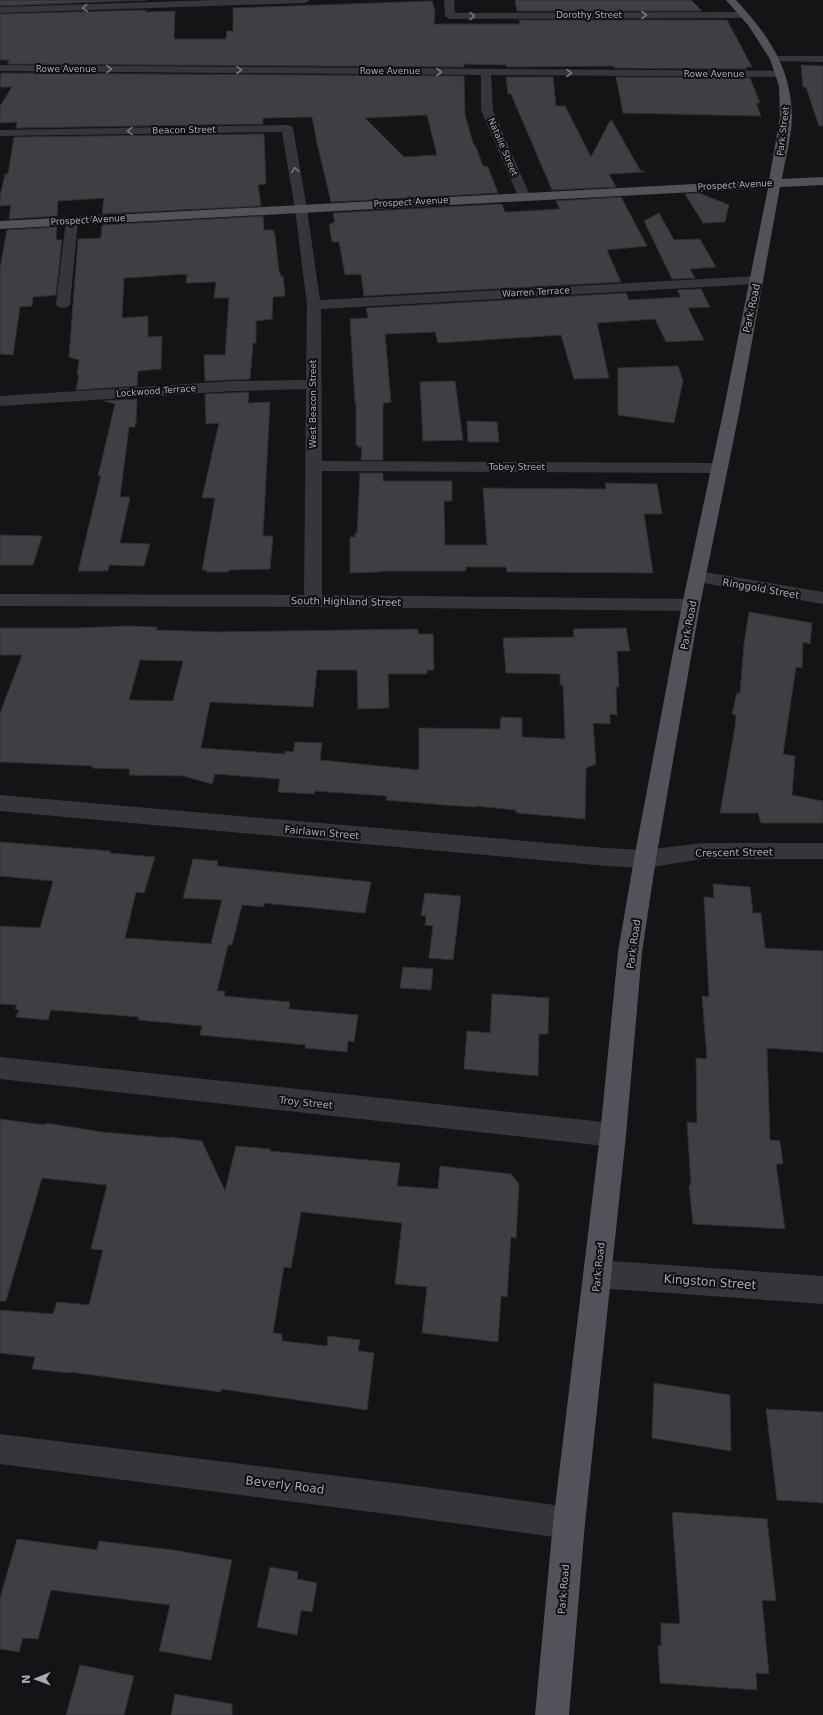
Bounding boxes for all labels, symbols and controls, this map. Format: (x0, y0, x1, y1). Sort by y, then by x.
one-way arrow (82, 3, 88, 12)
street label: Dorothy Street (556, 10, 623, 20)
one-way arrow (641, 11, 647, 19)
one-way arrow (469, 12, 475, 20)
street label: Rowe Avenue (36, 64, 97, 74)
one-way arrow (106, 65, 112, 73)
one-way arrow (236, 66, 242, 74)
street label: Rowe Avenue (360, 66, 421, 76)
one-way arrow (436, 68, 442, 76)
one-way arrow (566, 69, 572, 77)
street label: Rowe Avenue (684, 69, 745, 79)
street label: Park Street (775, 105, 791, 156)
street label: Natalie Street (486, 116, 520, 178)
street label: Beacon Street (152, 124, 216, 136)
one-way arrow (127, 127, 133, 135)
one-way arrow (291, 167, 299, 173)
street label: Prospect Avenue (697, 178, 773, 192)
street label: Prospect Avenue (373, 195, 449, 209)
street label: Prospect Avenue (50, 213, 126, 227)
street label: Park Road (741, 283, 762, 334)
street label: Warren Terrace (502, 285, 571, 299)
street label: West Beacon Street (308, 359, 318, 448)
street label: Lockwood Terrace (116, 383, 197, 399)
street label: Tobey Street (488, 462, 546, 472)
street label: Ringgold Street (722, 576, 800, 601)
street label: South Highland Street (291, 595, 401, 608)
street label: Park Road (678, 600, 699, 651)
street label: Fairlawn Street (284, 824, 360, 841)
street label: Crescent Street (695, 846, 773, 859)
street label: Park Road (625, 919, 642, 970)
street label: Troy Street (277, 1094, 334, 1111)
street label: Park Road (590, 1242, 607, 1292)
street label: Kingston Street (663, 1272, 757, 1292)
street label: Beverly Road (245, 1473, 325, 1497)
street label: Park Road (556, 1564, 571, 1614)
north arrow (16, 1659, 56, 1699)
text: N (20, 1674, 33, 1684)

